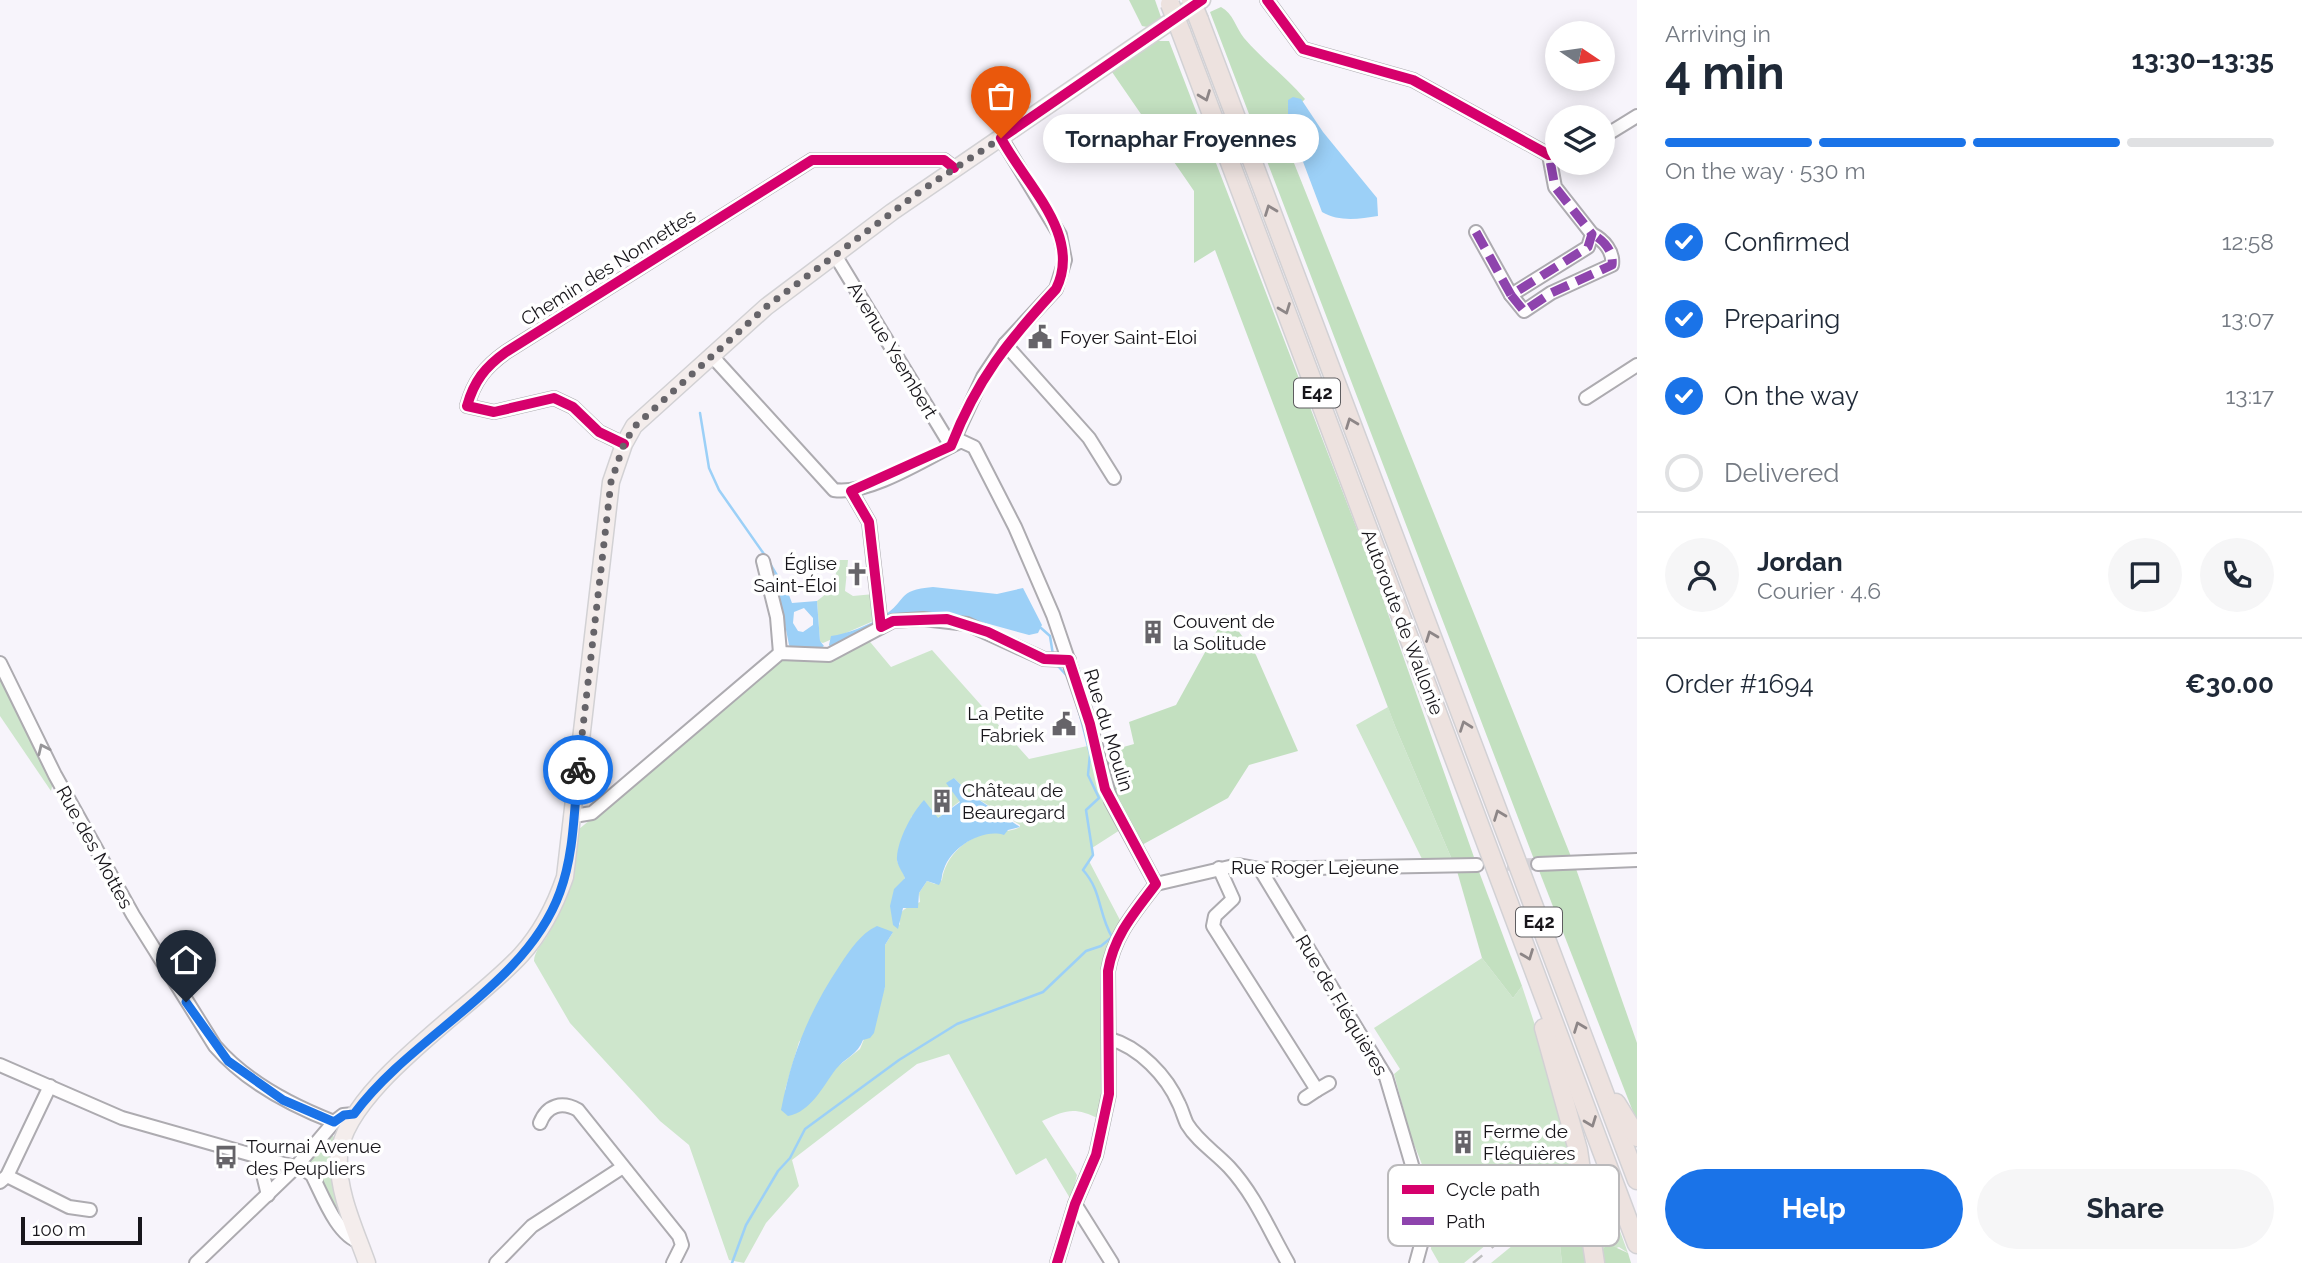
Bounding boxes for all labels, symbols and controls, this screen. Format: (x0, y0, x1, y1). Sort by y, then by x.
text: Arriving in (1665, 20, 1771, 47)
north arrow (1545, 21, 1615, 91)
map controls (1545, 21, 1615, 175)
text: 13:30–13:35 (2131, 45, 2274, 75)
text: 4 min (1665, 46, 1785, 100)
pin (971, 66, 1031, 138)
icon: bag (982, 77, 1020, 115)
one-way arrow (1197, 90, 1211, 102)
button: layers (1545, 105, 1615, 175)
callout: Tornaphar Froyennes (1043, 114, 1320, 162)
text: Tornaphar Froyennes (1065, 125, 1297, 152)
text: On the way · 530 m (1665, 157, 1866, 184)
street label: Chemin des Nonnettes (517, 204, 699, 330)
one-way arrow (1265, 205, 1279, 217)
icon: check (1665, 223, 1703, 261)
text: Confirmed (1724, 227, 1850, 257)
text: 12:58 (2222, 228, 2274, 255)
street label: Avenue Ysembert (844, 278, 943, 423)
icon: check (1665, 300, 1703, 338)
one-way arrow (1277, 302, 1291, 314)
text: Preparing (1724, 304, 1840, 334)
text: 13:07 (2221, 305, 2274, 332)
public building icon: Foyer Saint-Eloi (1026, 323, 1054, 351)
place label: Foyer Saint-Eloi (1060, 326, 1197, 348)
icon: check (1665, 377, 1703, 415)
road number: E42 (1294, 379, 1340, 408)
text: On the way (1724, 381, 1859, 411)
text: 13:17 (2226, 382, 2274, 409)
one-way arrow (1345, 418, 1359, 430)
text: Delivered (1724, 458, 1839, 488)
street label: Autoroute de Wallonie (1357, 526, 1449, 718)
button: person (1665, 538, 1739, 612)
button: chat (2108, 538, 2182, 612)
button: phone (2200, 538, 2274, 612)
text: Jordan (1757, 547, 1843, 577)
place label: Église Saint-Éloi (753, 552, 837, 596)
church icon: Église Saint-Éloi (843, 560, 871, 588)
text: Courier · 4.6 (1757, 577, 1881, 604)
place label: Couvent de la Solitude (1173, 610, 1275, 654)
building icon: Couvent de la Solitude (1139, 618, 1167, 646)
one-way arrow (1426, 631, 1440, 643)
street label: Rue du Moulin (1080, 666, 1138, 794)
text: Order #1694 (1665, 669, 1814, 699)
text: €30.00 (2185, 669, 2274, 699)
place label: La Petite Fabriek (967, 702, 1044, 746)
public building icon: La Petite Fabriek (1050, 710, 1078, 738)
one-way arrow (1460, 721, 1474, 733)
courier (543, 735, 613, 805)
one-way arrow (37, 744, 51, 756)
icon: bike (559, 751, 597, 789)
place label: Château de Beauregard (962, 779, 1065, 823)
street label: Rue des Mottes (52, 782, 138, 912)
building icon: Château de Beauregard (928, 787, 956, 815)
one-way arrow (1493, 809, 1507, 821)
street label: Rue Roger Lejeune (1231, 856, 1399, 878)
road number: E42 (1516, 908, 1562, 937)
pin (156, 930, 216, 1002)
street label: Rue de Fléquières (1291, 931, 1393, 1079)
icon: home (167, 941, 205, 979)
one-way arrow (1520, 948, 1534, 960)
one-way arrow (1573, 1022, 1587, 1034)
one-way arrow (1583, 1116, 1597, 1128)
place label: Ferme de Fléquières (1483, 1120, 1576, 1164)
building icon: Ferme de Fléquières (1449, 1128, 1477, 1156)
place label: Tournai Avenue des Peupliers (246, 1135, 381, 1179)
bus stop icon: Tournai Avenue des Peupliers (212, 1143, 240, 1171)
legend (1388, 1165, 1619, 1246)
button: Help (1665, 1169, 1963, 1249)
button: Share (1977, 1169, 2274, 1249)
text: Cycle path (1446, 1178, 1540, 1200)
text: Path (1446, 1210, 1485, 1232)
scale bar (21, 1214, 142, 1246)
text: 100 m (32, 1218, 86, 1240)

